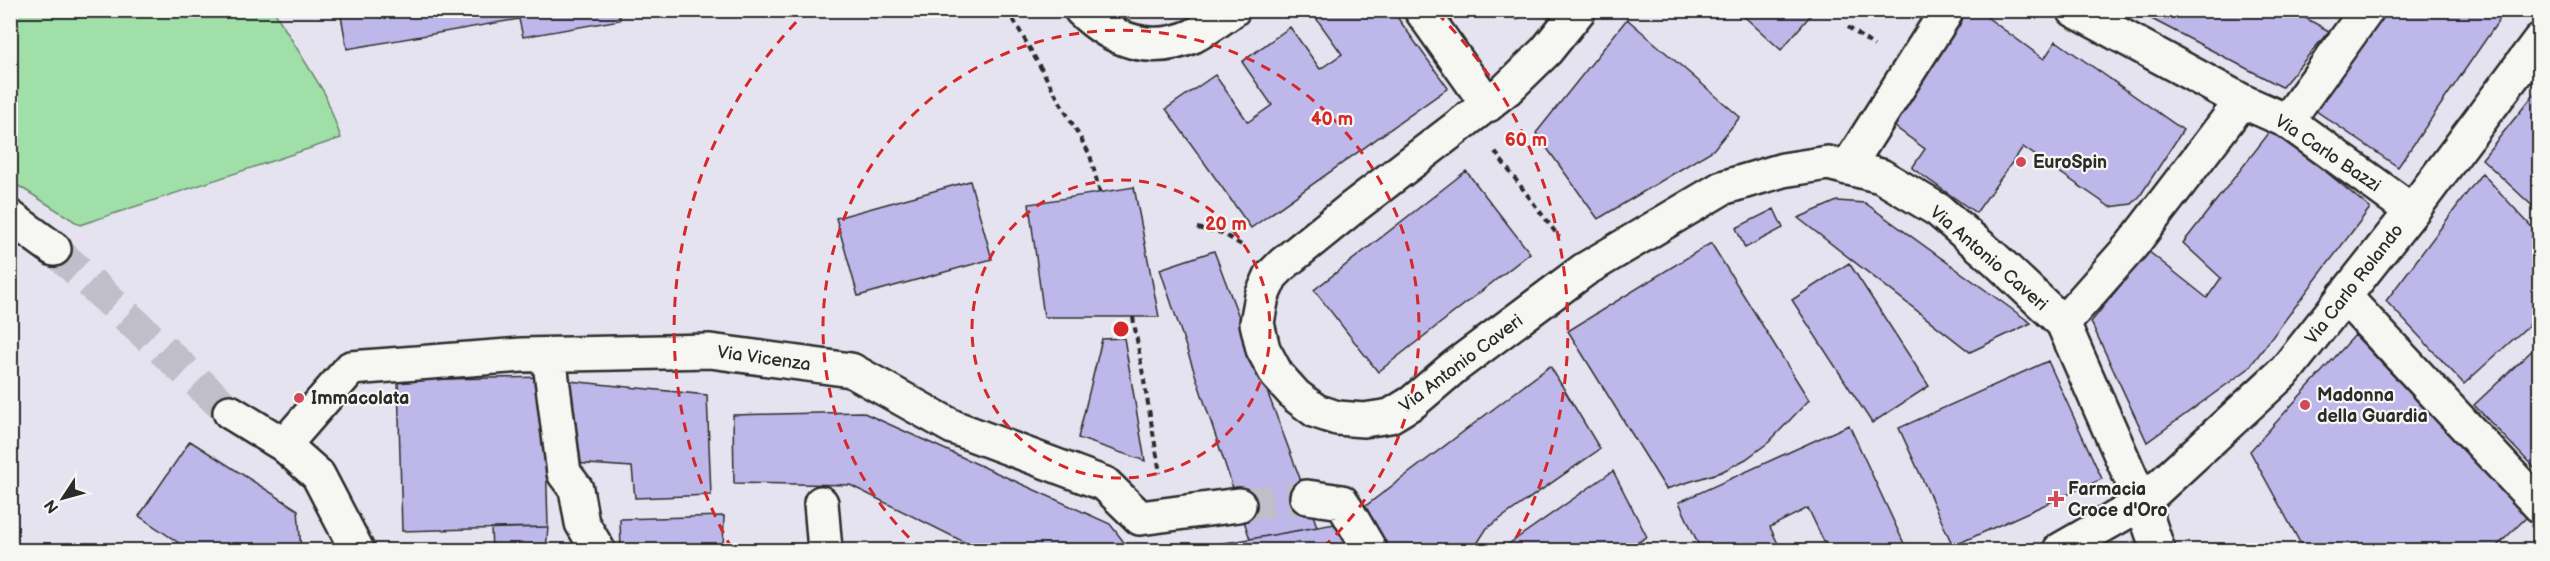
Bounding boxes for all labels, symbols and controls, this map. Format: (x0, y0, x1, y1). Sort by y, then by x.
text: 40 m (1311, 109, 1353, 130)
street label: Via Carlo Bazzi (2271, 110, 2384, 196)
text: 60 m (1505, 130, 1547, 151)
place label: EuroSpin (2033, 152, 2107, 173)
marker: EuroSpin (2014, 155, 2028, 169)
street label: Via Antonio Caveri (1926, 202, 2052, 315)
text: 20 m (1205, 214, 1247, 235)
street label: Via Carlo Rolando (2301, 220, 2408, 349)
street label: Via Antonio Caveri (1395, 310, 1527, 417)
centre of rings (1111, 319, 1131, 339)
street label: Via Vicenza (716, 342, 812, 375)
place label: Madonna della Guardia (2317, 385, 2428, 427)
place label: Immacolata (311, 388, 409, 409)
marker: Immacolata (292, 391, 306, 405)
marker: Madonna della Guardia (2298, 398, 2312, 412)
north arrow (33, 468, 93, 528)
place label: Farmacia Croce d'Oro (2068, 479, 2168, 521)
marker: Farmacia Croce d'Oro (2049, 492, 2063, 506)
text: N (41, 495, 63, 516)

